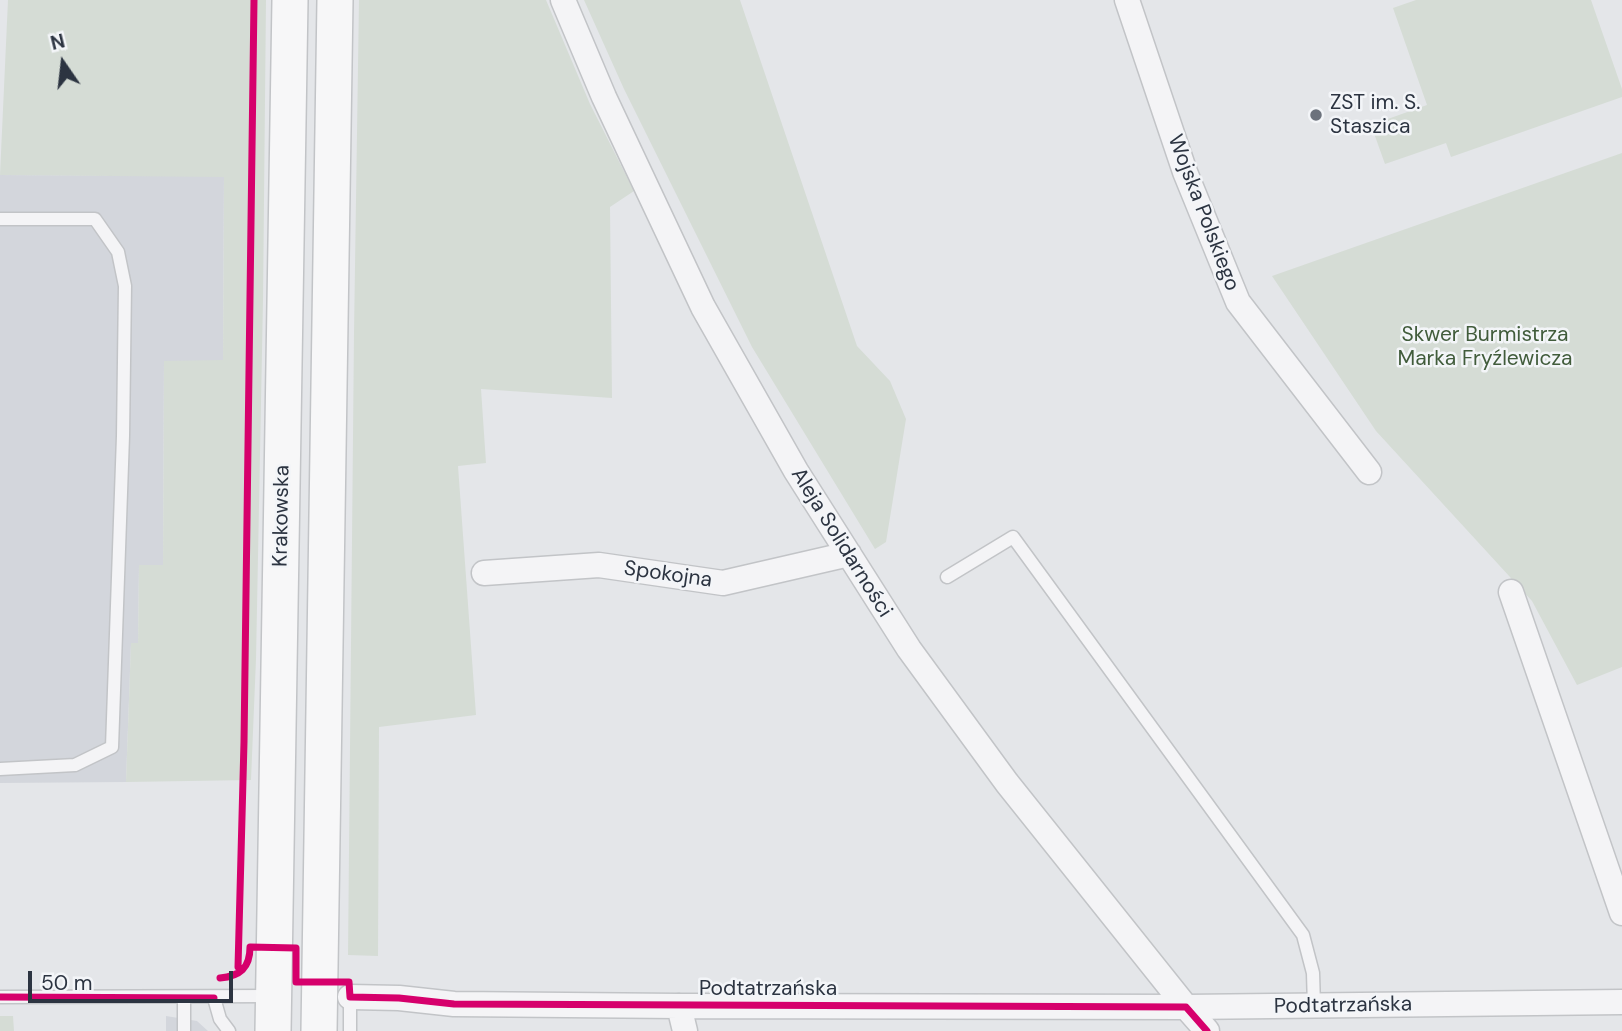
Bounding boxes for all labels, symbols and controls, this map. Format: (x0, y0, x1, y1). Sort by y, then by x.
north arrow (28, 28, 98, 98)
text: N (48, 28, 68, 56)
place label: ZST im. S. Staszica (1330, 90, 1420, 140)
marker: ZST im. S. Staszica (1308, 107, 1324, 123)
street label: Wojska Polskiego (1162, 131, 1244, 295)
park label: Skwer Burmistrza Marka Fryźlewicza (1398, 322, 1572, 372)
street label: Aleja Solidarności (785, 464, 897, 622)
street label: Krakowska (269, 465, 295, 567)
street label: Spokojna (622, 556, 714, 594)
scale bar (32, 958, 236, 1002)
text: 50 m (41, 969, 92, 997)
street label: Podtatrzańska (699, 976, 837, 1002)
street label: Podtatrzańska (1274, 992, 1412, 1020)

